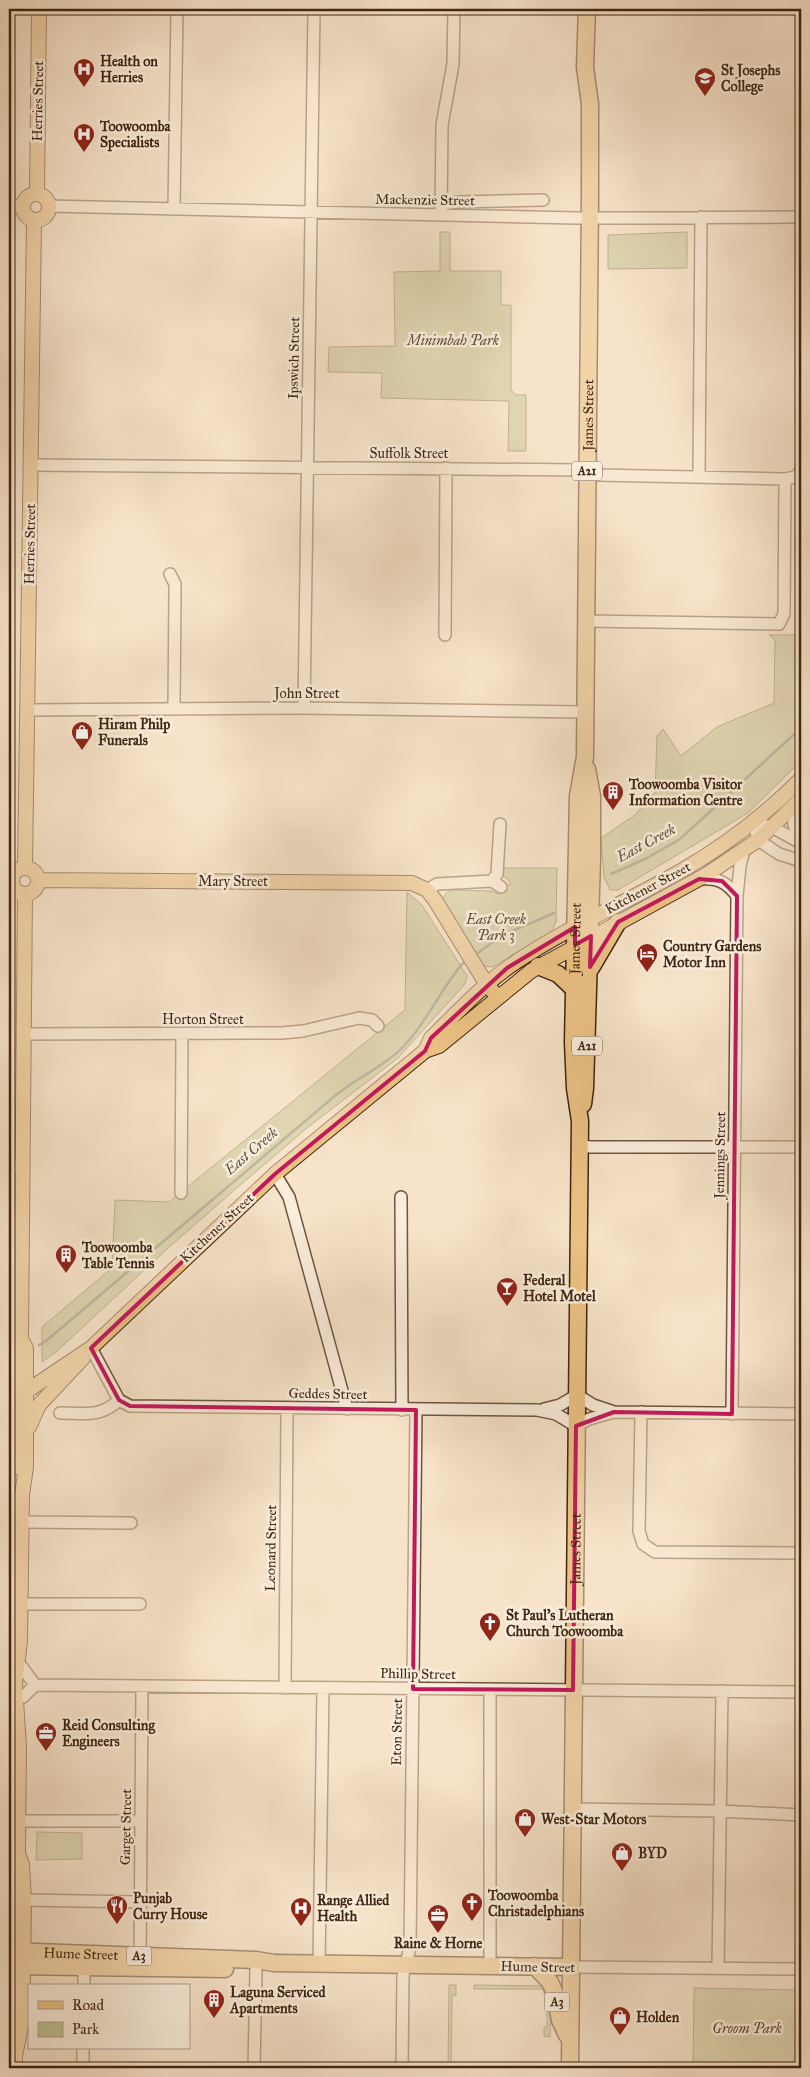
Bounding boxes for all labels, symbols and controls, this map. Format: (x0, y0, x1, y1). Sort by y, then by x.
place label: Health on Herries (100, 53, 158, 86)
hospital icon: Health on Herries (72, 57, 96, 88)
street label: Herries Street (29, 60, 47, 142)
place label: St Josephs College (721, 62, 780, 96)
school or university icon: St Josephs College (693, 66, 717, 97)
place label: Toowoomba Specialists (99, 118, 172, 152)
hospital icon: Toowoomba Specialists (72, 122, 96, 153)
street label: Mackenzie Street (375, 191, 475, 209)
street label: Ipswich Street (285, 317, 303, 399)
park label: Minimbah Park (405, 332, 500, 349)
street label: James Street (579, 379, 597, 453)
street label: Suffolk Street (369, 445, 449, 462)
road number: A21 (572, 462, 602, 481)
street label: Herries Street (21, 503, 39, 585)
street label: John Street (272, 685, 340, 703)
place label: Hiram Philp Funerals (98, 716, 170, 749)
shop icon: Hiram Philp Funerals (70, 720, 94, 751)
place label: Toowoomba Visitor Information Centre (628, 776, 743, 809)
building icon: Toowoomba Visitor Information Centre (601, 780, 625, 811)
water label: East Creek (613, 820, 679, 866)
street label: Kitchener Street (602, 858, 694, 918)
street label: Mary Street (198, 873, 268, 890)
street label: James Street (566, 902, 584, 977)
park label: East Creek Park 3 (465, 911, 527, 944)
place label: Country Gardens Motor Inn (663, 938, 761, 971)
hotel icon: Country Gardens Motor Inn (635, 942, 659, 973)
street label: Horton Street (162, 1011, 244, 1028)
road number: A21 (572, 1036, 602, 1056)
street label: Jennings Street (711, 1111, 730, 1201)
water label: East Creek (220, 1123, 282, 1179)
street label: Kitchener Street (177, 1190, 257, 1266)
place label: Toowoomba Table Tennis (81, 1239, 154, 1272)
building icon: Toowoomba Table Tennis (54, 1243, 78, 1274)
place label: Federal Hotel Motel (523, 1272, 597, 1305)
bar icon: Federal Hotel Motel (495, 1276, 519, 1307)
street label: Geddes Street (288, 1385, 368, 1403)
street label: Leonard Street (262, 1504, 280, 1592)
street label: James Street (567, 1513, 585, 1587)
place label: St Paul's Lutheran Church Toowoomba (506, 1607, 624, 1640)
church icon: St Paul's Lutheran Church Toowoomba (478, 1611, 502, 1642)
street label: Phillip Street (380, 1665, 456, 1683)
street label: Eton Street (388, 1698, 406, 1766)
place label: Reid Consulting Engineers (62, 1717, 155, 1751)
office icon: Reid Consulting Engineers (34, 1721, 58, 1752)
street label: Garget Street (117, 1789, 135, 1865)
shop icon: West-Star Motors (513, 1807, 537, 1838)
place label: West-Star Motors (541, 1811, 646, 1828)
shop icon: BYD (610, 1841, 634, 1872)
place label: BYD (638, 1845, 667, 1862)
place label: Toowoomba Christadelphians (487, 1887, 584, 1921)
place label: Punjab Curry House (133, 1890, 208, 1924)
church icon: Toowoomba Christadelphians (460, 1891, 484, 1922)
place label: Range Allied Health (317, 1892, 390, 1925)
restaurant icon: Punjab Curry House (105, 1894, 129, 1925)
hospital icon: Range Allied Health (289, 1896, 313, 1927)
office icon: Raine & Horne (426, 1903, 450, 1934)
place label: Raine & Horne (394, 1935, 482, 1952)
street label: Hume Street (43, 1944, 119, 1963)
road number: A3 (126, 1946, 152, 1965)
street label: Hume Street (500, 1958, 576, 1976)
legend (28, 1984, 190, 2050)
place label: Laguna Serviced Apartments (229, 1984, 327, 2018)
building icon: Laguna Serviced Apartments (202, 1988, 226, 2019)
road number: A3 (544, 1992, 570, 2011)
text: Road (72, 1996, 104, 2014)
shop icon: Holden (608, 2005, 632, 2036)
place label: Holden (636, 2009, 680, 2026)
text: Park (72, 2020, 99, 2038)
park label: Groom Park (712, 2020, 783, 2037)

